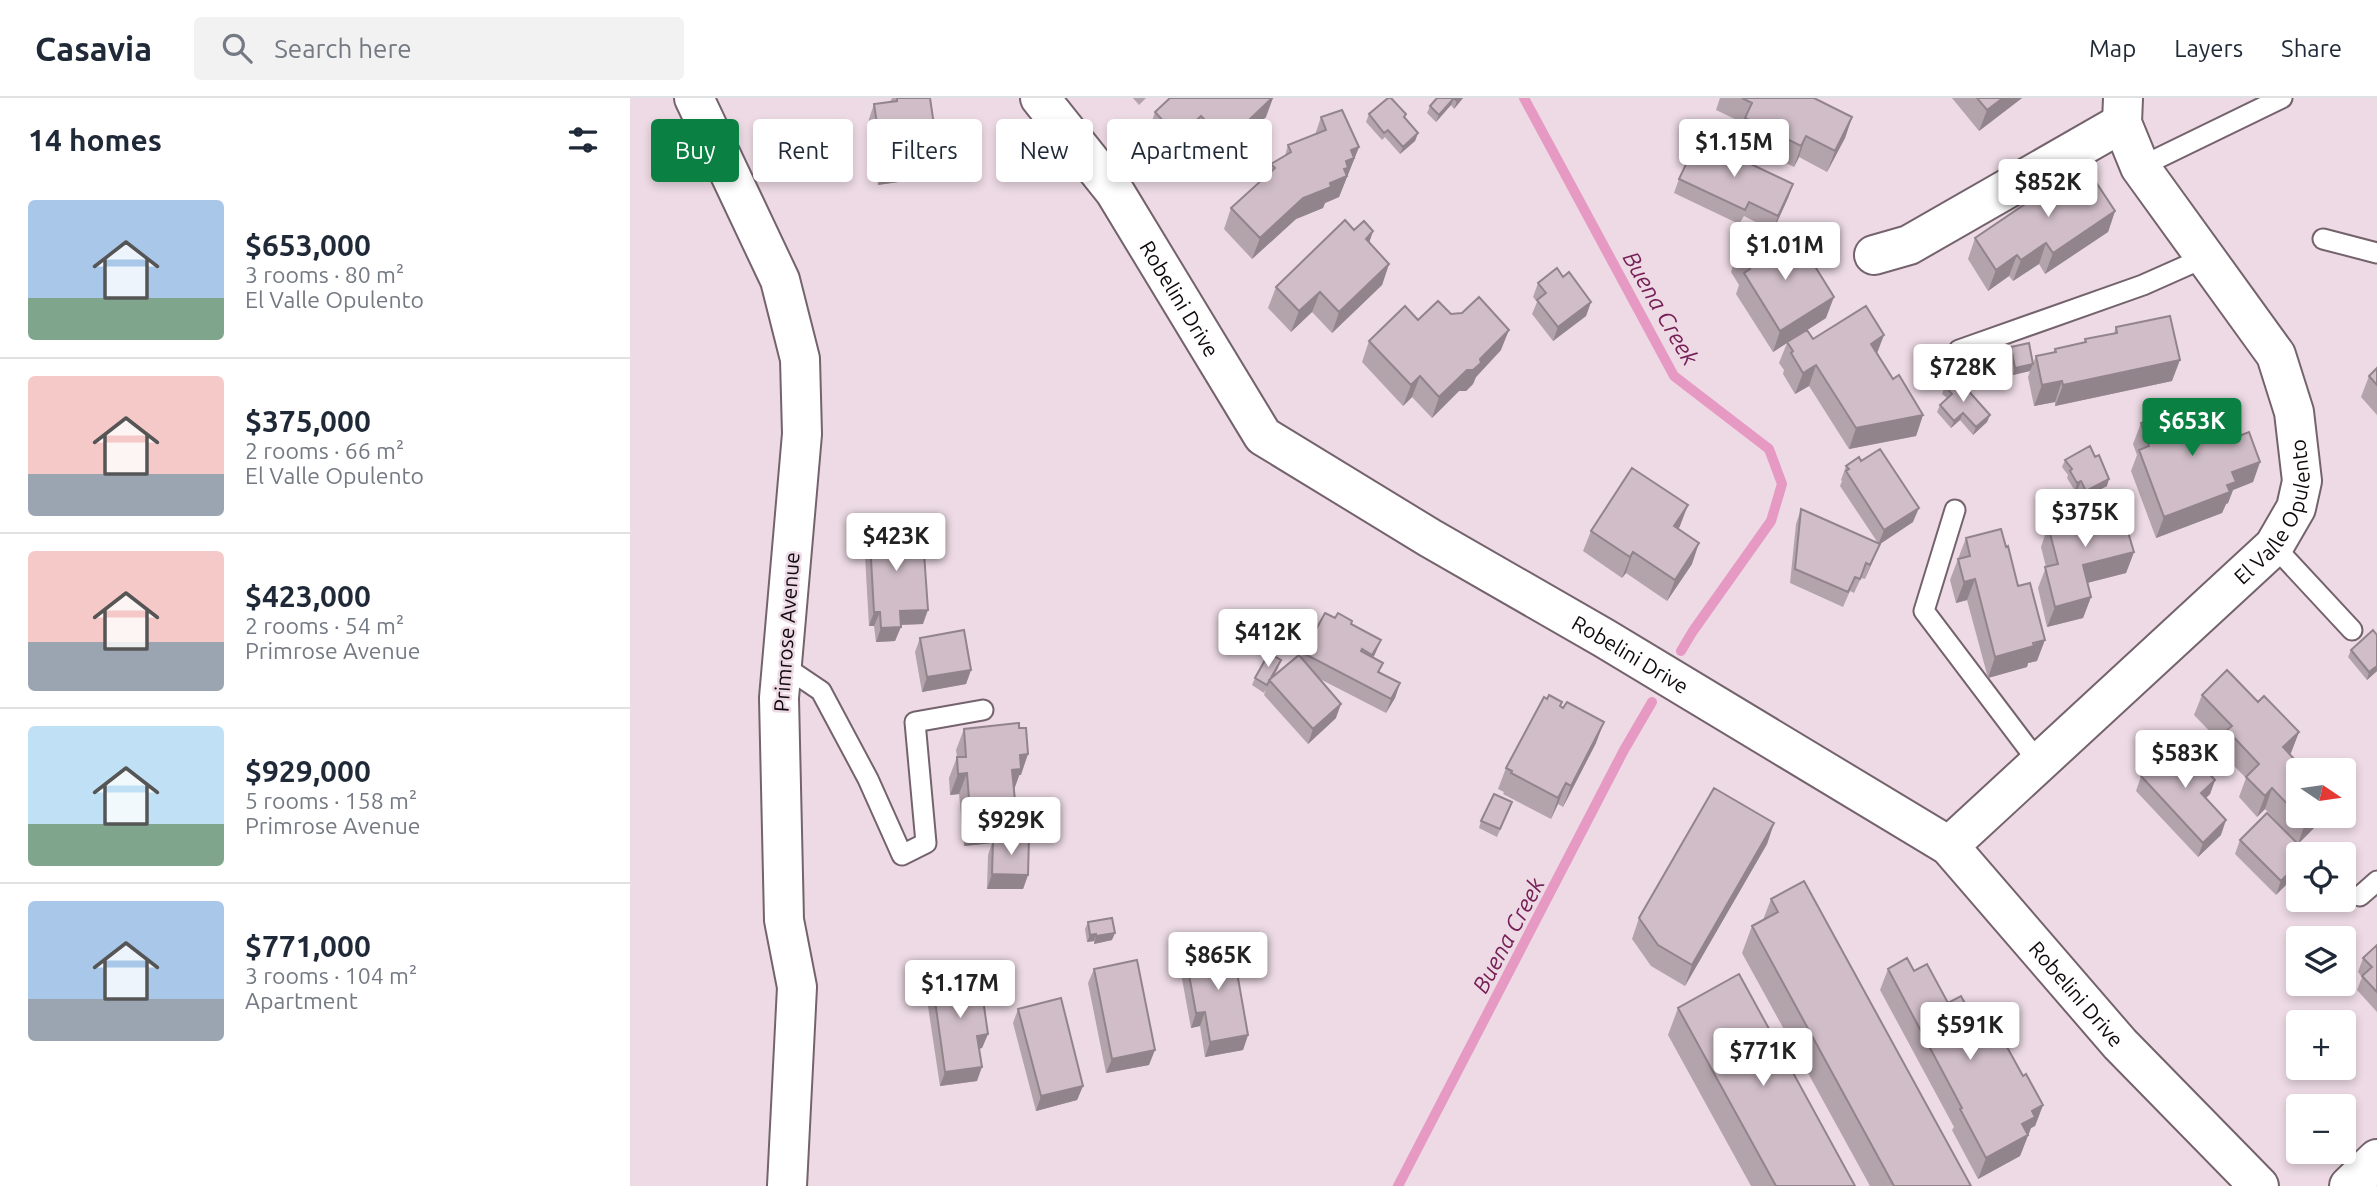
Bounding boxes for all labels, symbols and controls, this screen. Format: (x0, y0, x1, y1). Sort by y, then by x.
search box (194, 17, 684, 80)
icon: search (218, 29, 256, 67)
text: Casavia (35, 30, 152, 67)
text: Search here (274, 34, 412, 63)
text: Map (2089, 35, 2136, 62)
text: Layers (2174, 35, 2243, 62)
text: Share (2281, 35, 2342, 62)
chip: Buy (651, 119, 739, 182)
chip: Rent (753, 119, 853, 182)
chip: Filters (867, 119, 982, 182)
chip: New (996, 119, 1093, 182)
chip: Apartment (1107, 119, 1272, 182)
pin: $1.15M (1677, 120, 1791, 179)
icon: filters (564, 121, 602, 159)
text: 14 homes (28, 123, 162, 157)
text: $1.15M (1695, 129, 1773, 154)
pin: $852K (1999, 159, 2097, 219)
text: $852K (2014, 169, 2082, 194)
pin: $1.01M (1728, 222, 1842, 282)
icon: home (84, 228, 168, 312)
text: $653,000 (245, 228, 371, 262)
text: $1.01M (1746, 232, 1824, 257)
street label: Robelini Drive (1135, 236, 1224, 361)
water label: Buena Creek (1618, 247, 1704, 369)
text: 3 rooms · 80 m² (245, 262, 404, 287)
text: El Valle Opulento (245, 287, 424, 312)
pin: $728K (1914, 344, 2012, 404)
text: $728K (1929, 354, 1997, 379)
pin: $653K (2143, 398, 2241, 458)
icon: home (84, 404, 168, 488)
text: $375,000 (245, 404, 371, 438)
text: $653K (2158, 408, 2226, 433)
text: 2 rooms · 66 m² (245, 438, 404, 463)
street label: El Valle Opulento (2229, 438, 2314, 589)
text: El Valle Opulento (245, 463, 424, 488)
pin: $375K (2036, 490, 2134, 549)
text: $375K (2051, 499, 2119, 524)
pin: $423K (847, 514, 945, 573)
text: $423K (862, 523, 930, 548)
street label: Primrose Avenue (768, 551, 804, 713)
icon: home (84, 579, 168, 663)
text: $423,000 (245, 579, 371, 613)
pin: $412K (1219, 610, 1317, 669)
street label: Robelini Drive (1568, 610, 1693, 698)
text: 2 rooms · 54 m² (245, 613, 404, 638)
text: $412K (1234, 619, 1302, 644)
text: Primrose Avenue (245, 638, 421, 663)
pin: $583K (2136, 730, 2234, 790)
text: $583K (2151, 740, 2219, 765)
icon: home (84, 754, 168, 838)
text: $929,000 (245, 754, 371, 788)
north arrow (2286, 758, 2356, 828)
map controls (2286, 758, 2356, 1164)
text: 5 rooms · 158 m² (245, 788, 417, 813)
pin: $929K (962, 798, 1060, 857)
text: $929K (977, 807, 1045, 832)
text: Primrose Avenue (245, 813, 421, 838)
button: locate (2286, 842, 2356, 912)
water label: Buena Creek (1467, 873, 1549, 997)
button: layers (2286, 926, 2356, 996)
icon: home (84, 929, 168, 1013)
text: $771,000 (245, 929, 371, 963)
pin: $865K (1169, 932, 1267, 992)
street label: Robelini Drive (2025, 936, 2129, 1051)
text: $865K (1184, 942, 1252, 967)
pin: $1.17M (903, 960, 1017, 1020)
text: 3 rooms · 104 m² (245, 963, 417, 988)
text: $1.17M (921, 970, 999, 995)
text: Apartment (245, 988, 358, 1013)
pin: $591K (1921, 1002, 2019, 1062)
button: + (2286, 1010, 2356, 1080)
text: $591K (1936, 1012, 2004, 1037)
pin: $771K (1714, 1028, 1812, 1088)
text: $771K (1729, 1038, 1797, 1063)
button: − (2286, 1094, 2356, 1164)

